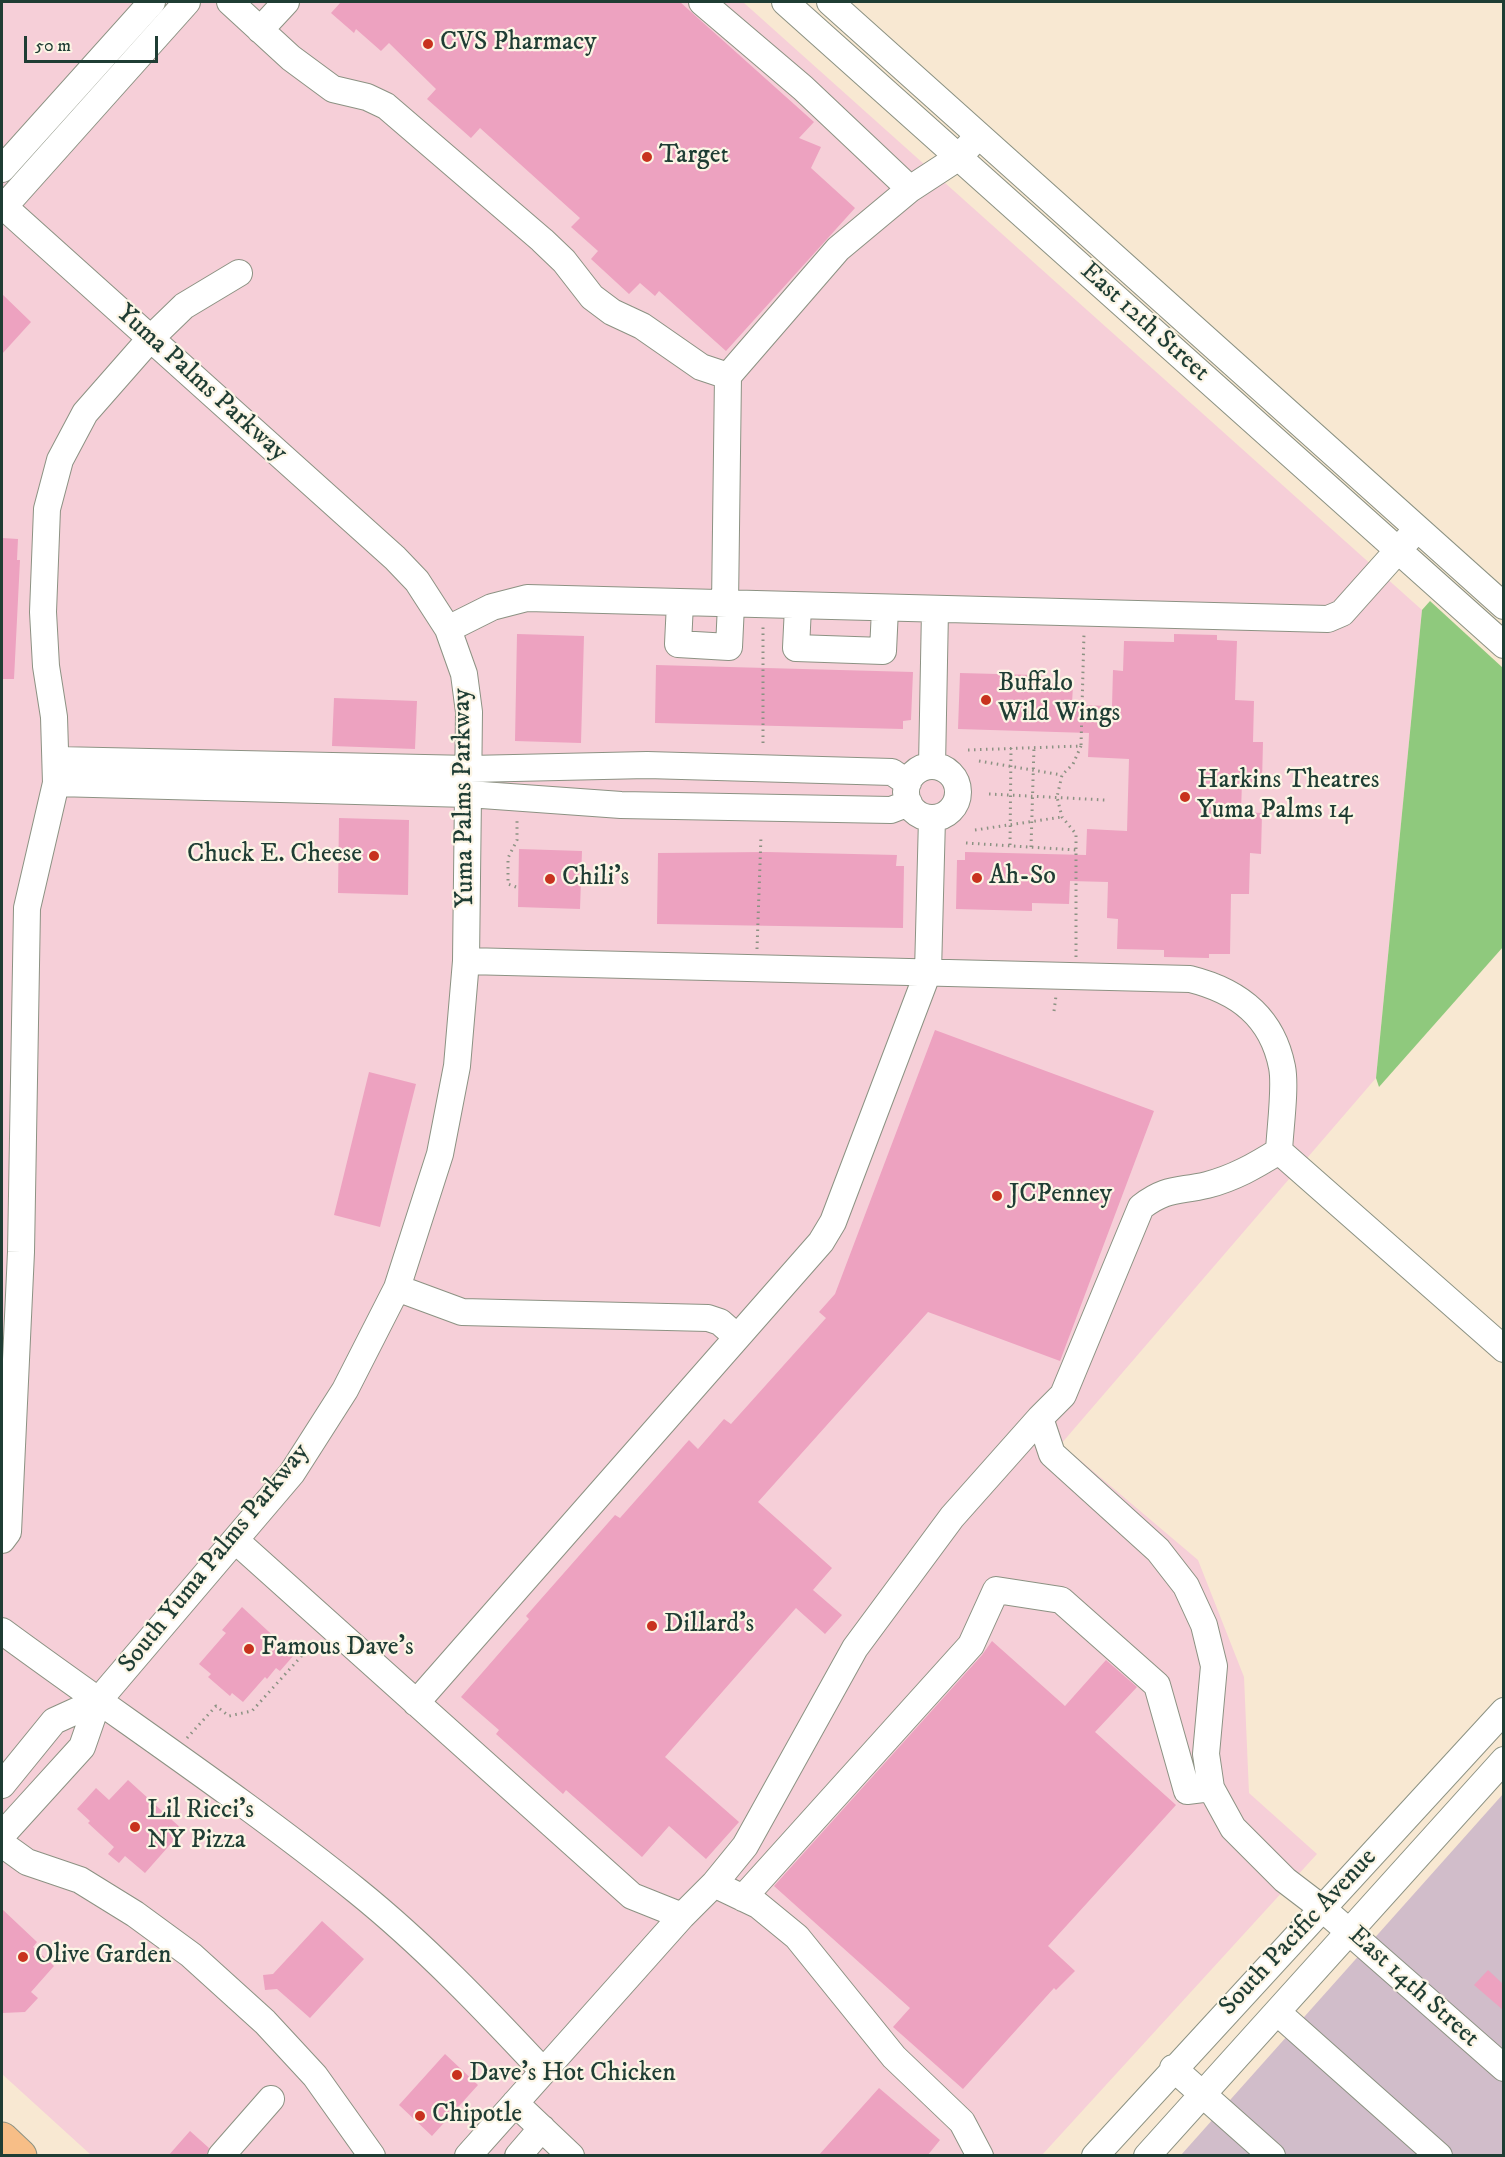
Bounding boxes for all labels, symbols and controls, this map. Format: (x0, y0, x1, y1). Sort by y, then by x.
scale bar (27, 24, 160, 62)
place label: CVS Pharmacy (440, 28, 597, 60)
text: 50 m (35, 35, 71, 57)
marker: CVS Pharmacy (421, 37, 435, 51)
place label: Target (659, 141, 729, 173)
marker: Target (640, 150, 654, 164)
street label: East 12th Street (1073, 257, 1215, 389)
street label: Yuma Palms Parkway (109, 299, 293, 469)
place label: Buffalo Wild Wings (998, 669, 1120, 730)
street label: Yuma Palms Parkway (447, 688, 483, 908)
marker: Buffalo Wild Wings (979, 693, 993, 707)
place label: Harkins Theatres Yuma Palms 14 (1197, 766, 1379, 828)
marker: Harkins Theatres Yuma Palms 14 (1178, 790, 1192, 804)
place label: Chuck E. Cheese (187, 840, 362, 872)
marker: Chuck E. Cheese (367, 849, 381, 863)
place label: Ah-So (989, 862, 1056, 894)
place label: Chili's (562, 863, 629, 895)
marker: Ah-So (970, 871, 984, 885)
marker: Chili's (543, 872, 557, 886)
place label: JCPenney (1009, 1180, 1112, 1212)
marker: JCPenney (990, 1189, 1004, 1203)
street label: South Yuma Palms Parkway (113, 1438, 317, 1680)
place label: Dillard's (664, 1610, 754, 1642)
marker: Dillard's (645, 1619, 659, 1633)
place label: Famous Dave's (261, 1633, 414, 1665)
marker: Famous Dave's (242, 1642, 256, 1656)
place label: Lil Ricci's NY Pizza (147, 1796, 254, 1858)
marker: Lil Ricci's NY Pizza (128, 1820, 142, 1834)
street label: South Pacific Avenue (1214, 1843, 1384, 2023)
street label: East 14th Street (1341, 1921, 1485, 2055)
place label: Olive Garden (35, 1941, 172, 1973)
marker: Olive Garden (16, 1950, 30, 1964)
place label: Dave's Hot Chicken (469, 2059, 676, 2091)
marker: Dave's Hot Chicken (450, 2068, 464, 2082)
place label: Chipotle (432, 2100, 522, 2132)
marker: Chipotle (413, 2109, 427, 2123)

